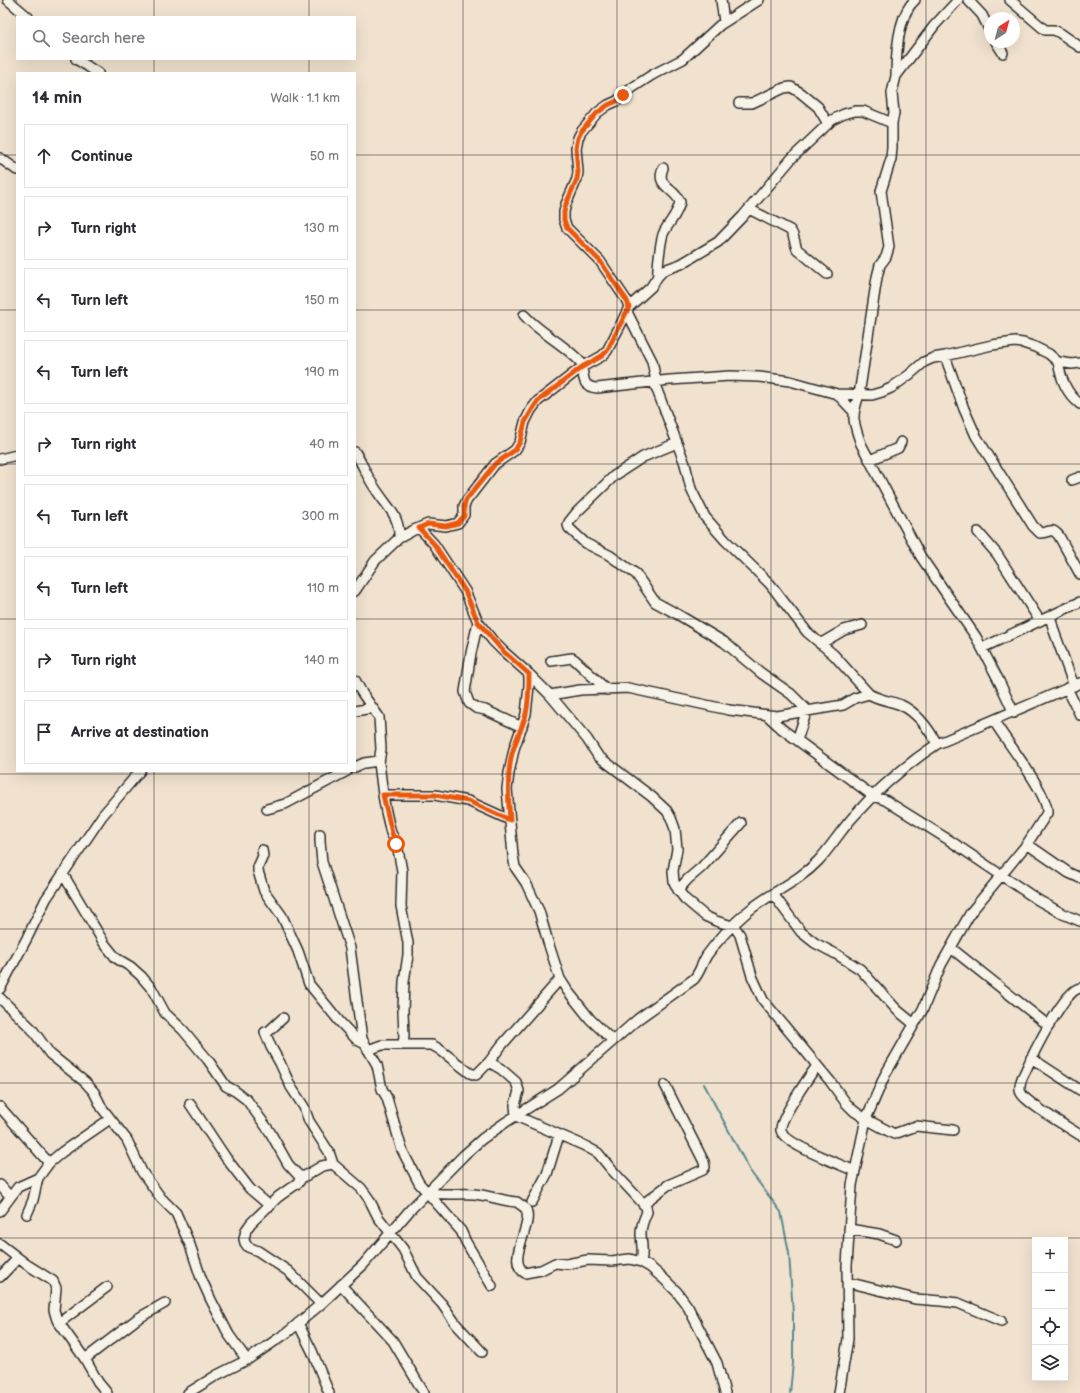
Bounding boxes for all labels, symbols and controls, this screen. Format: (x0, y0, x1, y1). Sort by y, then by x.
north arrow (984, 12, 1020, 48)
search box (16, 16, 356, 60)
icon: search (30, 27, 52, 49)
text: Search here (62, 29, 145, 48)
route end (614, 86, 632, 104)
text: 14 min (32, 88, 82, 108)
text: Walk · 1.1 km (271, 90, 340, 106)
icon: ahead (33, 145, 55, 167)
text: Continue (71, 147, 133, 166)
text: 50 m (310, 148, 339, 164)
icon: right (33, 217, 55, 239)
text: Turn right (71, 219, 136, 238)
text: 130 m (304, 220, 339, 236)
icon: left (33, 289, 55, 311)
text: Turn left (71, 291, 128, 310)
text: 150 m (305, 292, 339, 308)
icon: left (33, 361, 55, 383)
text: Turn left (71, 363, 128, 382)
text: 190 m (305, 364, 339, 380)
icon: right (33, 433, 55, 455)
text: Turn right (71, 435, 136, 454)
text: 40 m (309, 436, 339, 452)
icon: left (33, 505, 55, 527)
text: Turn left (71, 507, 128, 526)
text: 300 m (301, 508, 339, 524)
icon: left (33, 577, 55, 599)
text: Turn left (71, 579, 128, 598)
text: 110 m (307, 580, 339, 596)
icon: right (33, 649, 55, 671)
text: Turn right (71, 651, 136, 670)
text: 140 m (304, 652, 339, 668)
icon: arrive (33, 721, 55, 743)
text: Arrive at destination (71, 723, 209, 742)
route start (387, 835, 405, 853)
map controls (1032, 1237, 1068, 1381)
button: + (1032, 1237, 1068, 1273)
button: − (1032, 1273, 1068, 1309)
button: locate (1032, 1309, 1068, 1345)
button: layers (1032, 1345, 1068, 1381)

